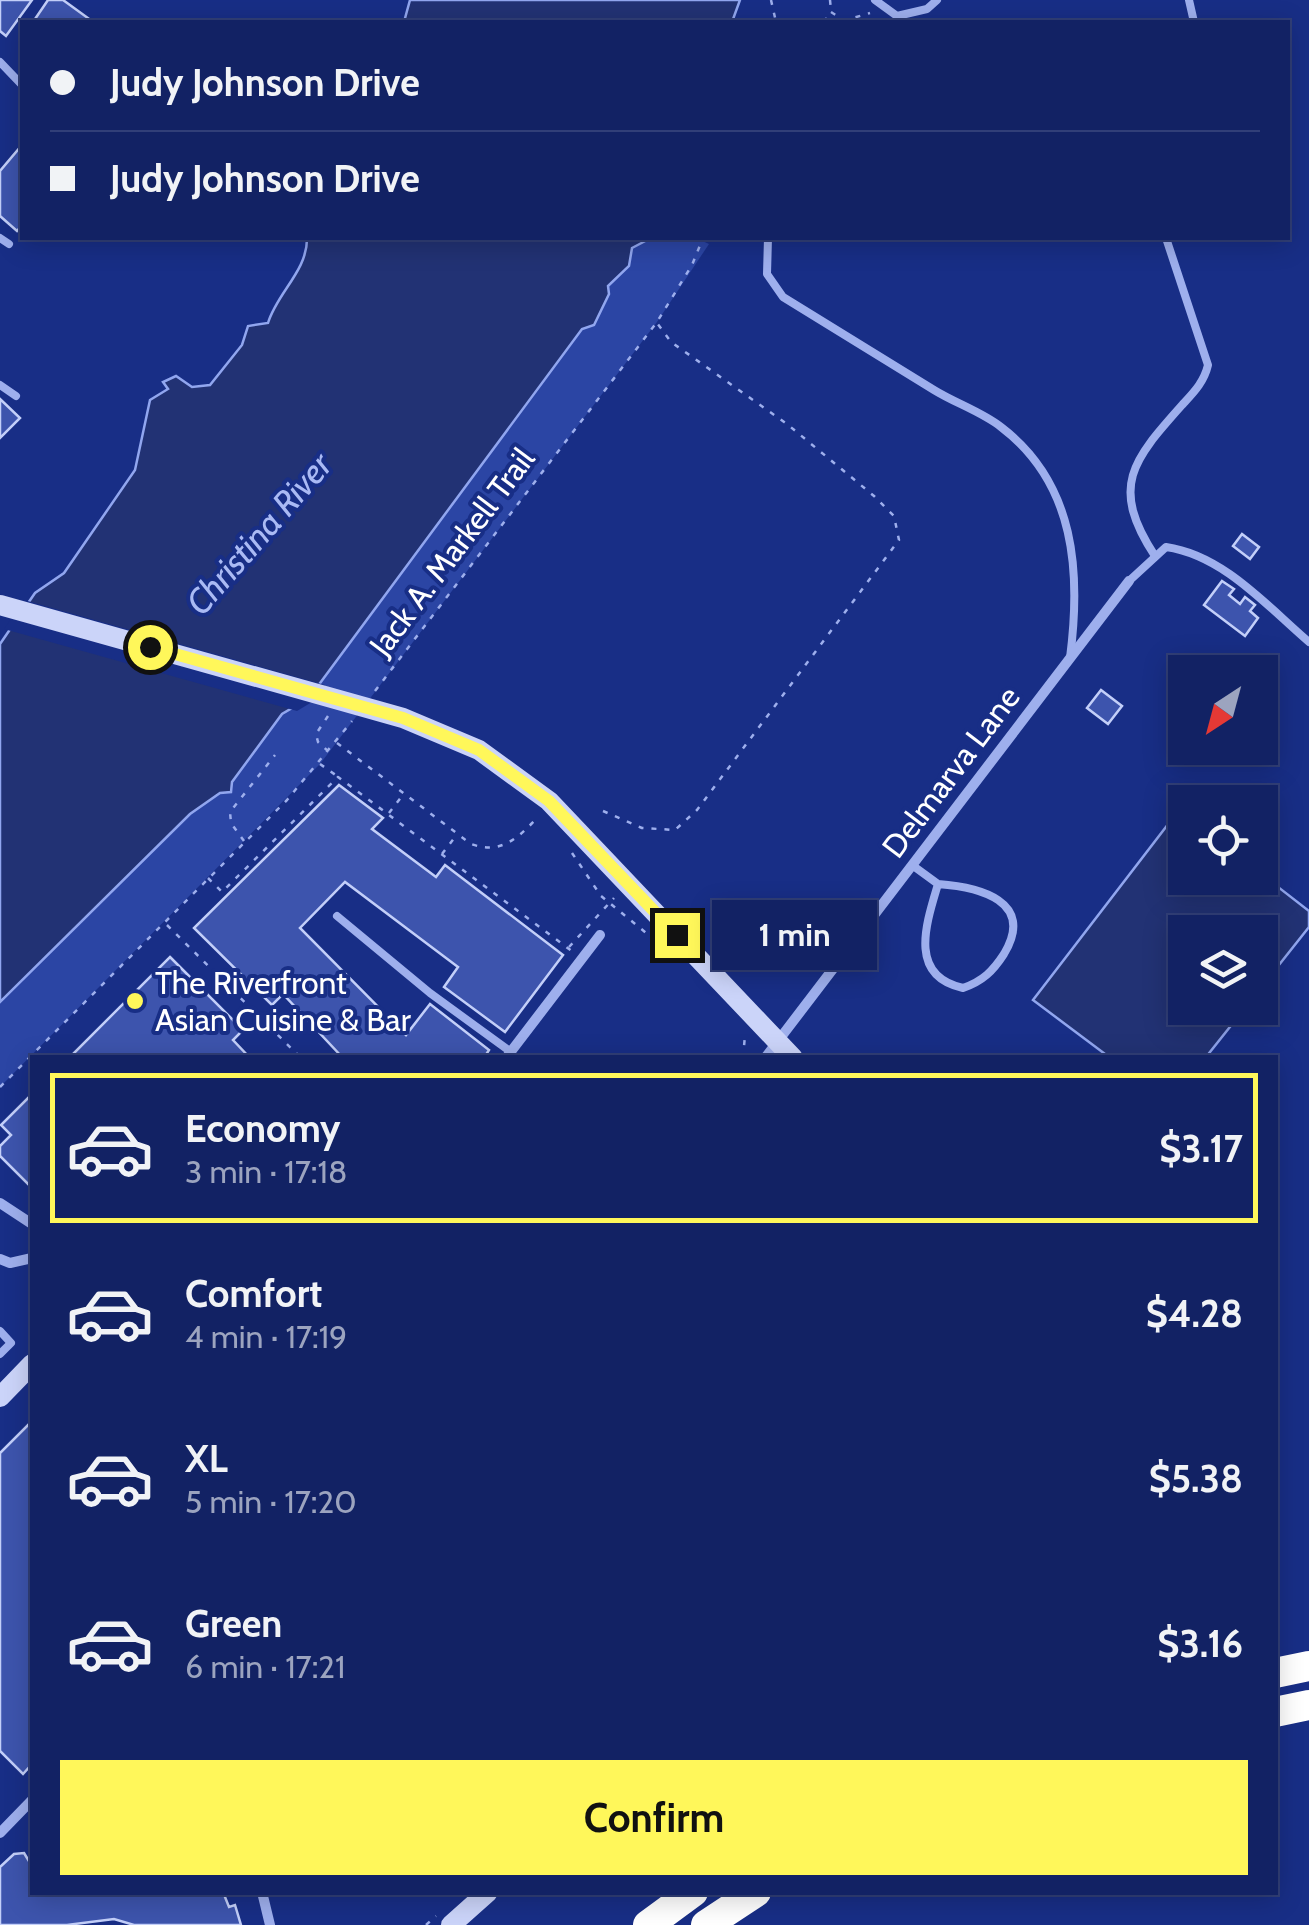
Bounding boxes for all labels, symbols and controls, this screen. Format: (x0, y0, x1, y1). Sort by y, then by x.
text: Judy Johnson Drive (110, 59, 420, 106)
text: Judy Johnson Drive (110, 155, 420, 202)
street label: Jack A. Markell Trail (360, 440, 543, 664)
water label: Christina River (177, 443, 341, 623)
route start (128, 625, 173, 670)
north arrow (1168, 655, 1278, 765)
map controls (1168, 655, 1278, 1025)
street label: Delmarva Lane (874, 678, 1028, 865)
button: locate (1168, 785, 1278, 895)
callout: 1 min (712, 900, 877, 970)
route end (655, 913, 700, 958)
text: 1 min (758, 915, 831, 954)
button: layers (1168, 915, 1278, 1025)
place label: The Riverfront Asian Cuisine & Bar (155, 963, 412, 1039)
marker: The Riverfront Asian Cuisine & Bar (124, 990, 146, 1012)
icon: car (65, 1103, 155, 1193)
text: Economy (185, 1105, 340, 1152)
text: $3.17 (1159, 1125, 1243, 1172)
text: 3 min · 17:18 (185, 1152, 347, 1191)
icon: car (65, 1268, 155, 1358)
text: Comfort (185, 1270, 322, 1317)
text: $4.28 (1146, 1290, 1243, 1337)
text: 4 min · 17:19 (185, 1317, 347, 1356)
icon: car (65, 1433, 155, 1523)
text: XL (185, 1435, 228, 1482)
text: $5.38 (1149, 1455, 1243, 1502)
text: 5 min · 17:20 (185, 1482, 357, 1521)
icon: car (65, 1598, 155, 1688)
text: Green (185, 1600, 282, 1647)
text: $3.16 (1157, 1620, 1243, 1667)
text: 6 min · 17:21 (185, 1647, 346, 1686)
button: Confirm (60, 1760, 1248, 1875)

